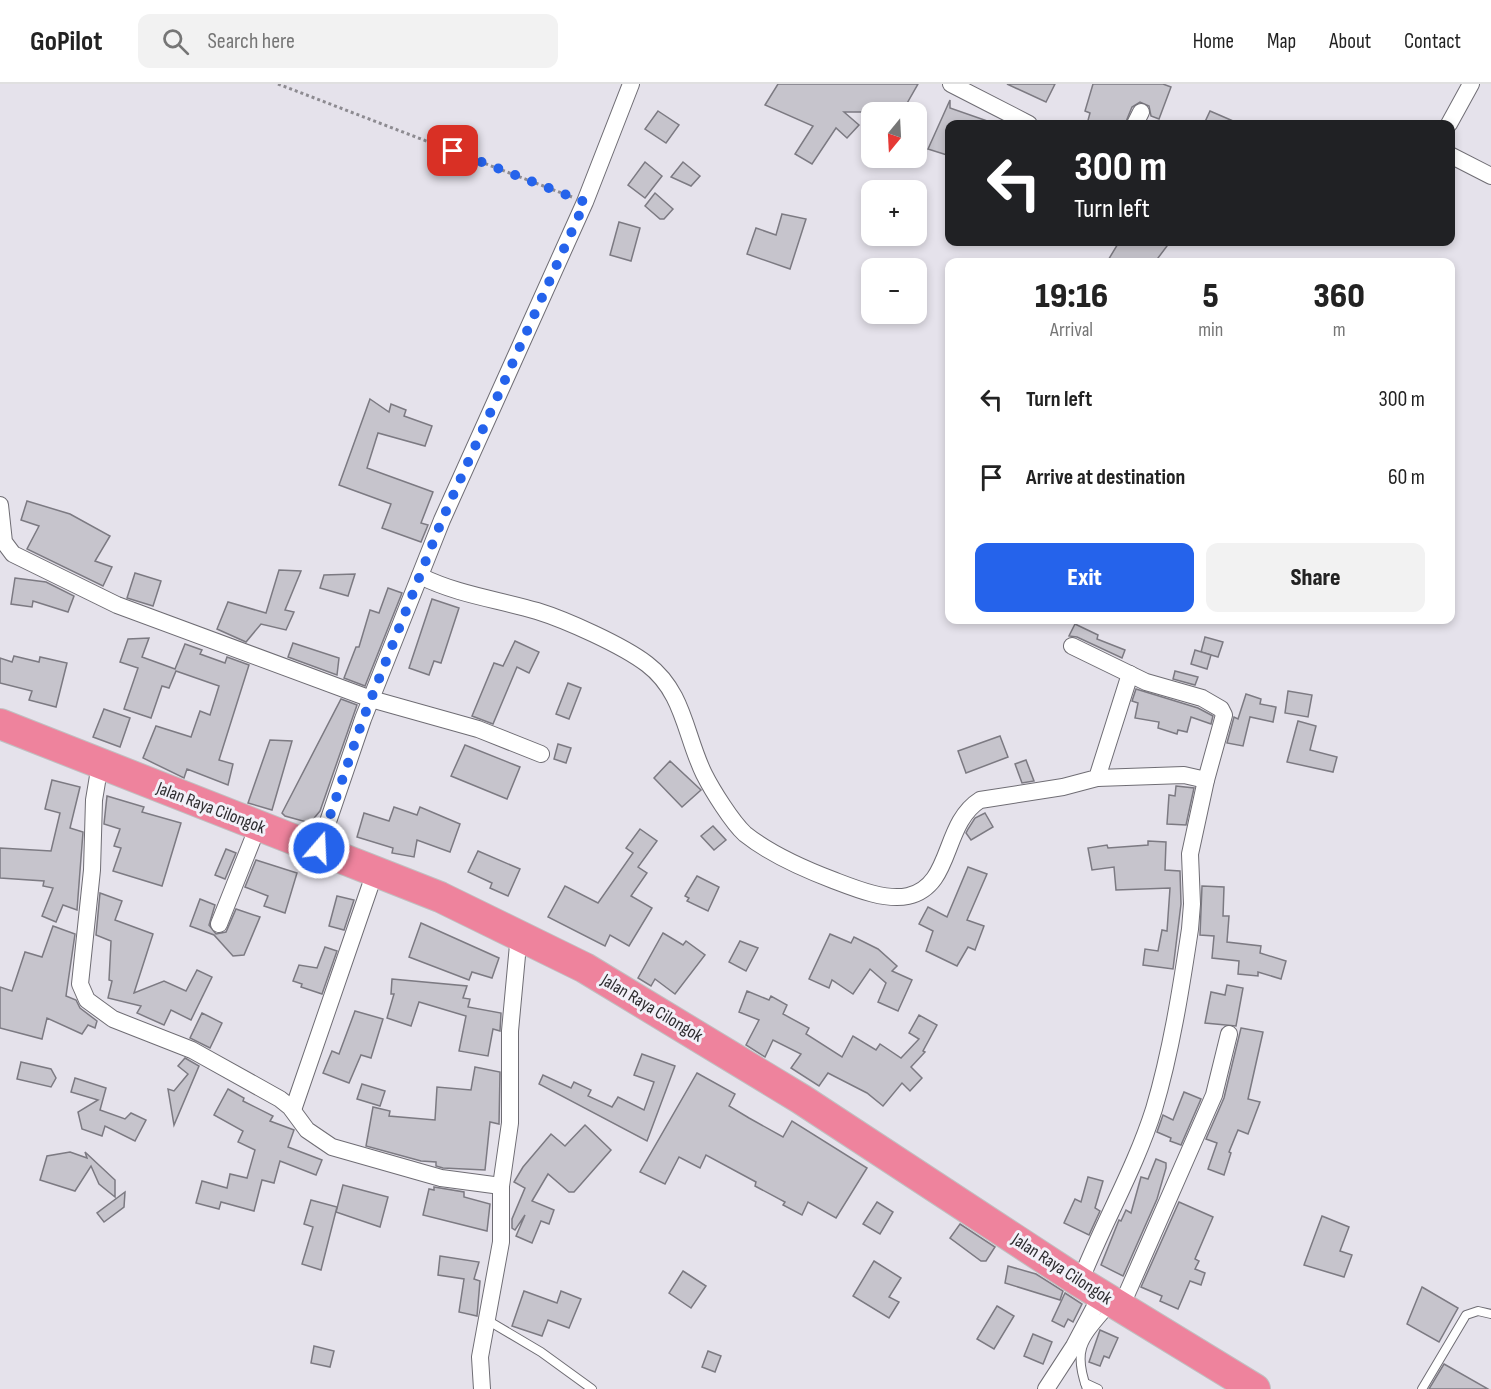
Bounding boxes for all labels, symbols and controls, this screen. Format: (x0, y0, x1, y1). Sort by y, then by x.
search box (138, 14, 558, 68)
text: GoPilot (30, 25, 102, 58)
icon: search (159, 25, 192, 58)
text: Search here (207, 28, 295, 55)
text: Home (1193, 29, 1234, 54)
text: Map (1267, 29, 1296, 54)
text: About (1329, 29, 1371, 54)
text: Contact (1404, 29, 1461, 54)
north arrow (861, 102, 927, 168)
map controls (861, 102, 927, 324)
pin (427, 125, 478, 176)
icon: arrive (436, 134, 469, 167)
text: 300 m (1074, 142, 1167, 193)
icon: left (975, 144, 1053, 222)
button: + (861, 180, 927, 246)
text: Turn left (1074, 193, 1150, 225)
button: − (861, 258, 927, 324)
text: 19:16 (1035, 275, 1108, 318)
text: 5 (1203, 275, 1219, 318)
text: 360 (1313, 275, 1365, 318)
text: Arrival (1050, 318, 1093, 342)
text: min (1198, 318, 1223, 342)
text: m (1333, 318, 1346, 342)
icon: left (975, 383, 1008, 416)
text: Turn left (1026, 386, 1092, 413)
text: 300 m (1379, 386, 1425, 413)
icon: arrive (975, 461, 1008, 494)
text: Arrive at destination (1026, 464, 1185, 491)
text: 60 m (1388, 464, 1425, 491)
button: Exit (975, 543, 1194, 612)
button: Share (1206, 543, 1425, 612)
street label: Jalan Raya Cilongok (153, 777, 268, 838)
position arrow (287, 816, 351, 880)
street label: Jalan Raya Cilongok (596, 969, 707, 1047)
street label: Jalan Raya Cilongok (1007, 1228, 1116, 1309)

